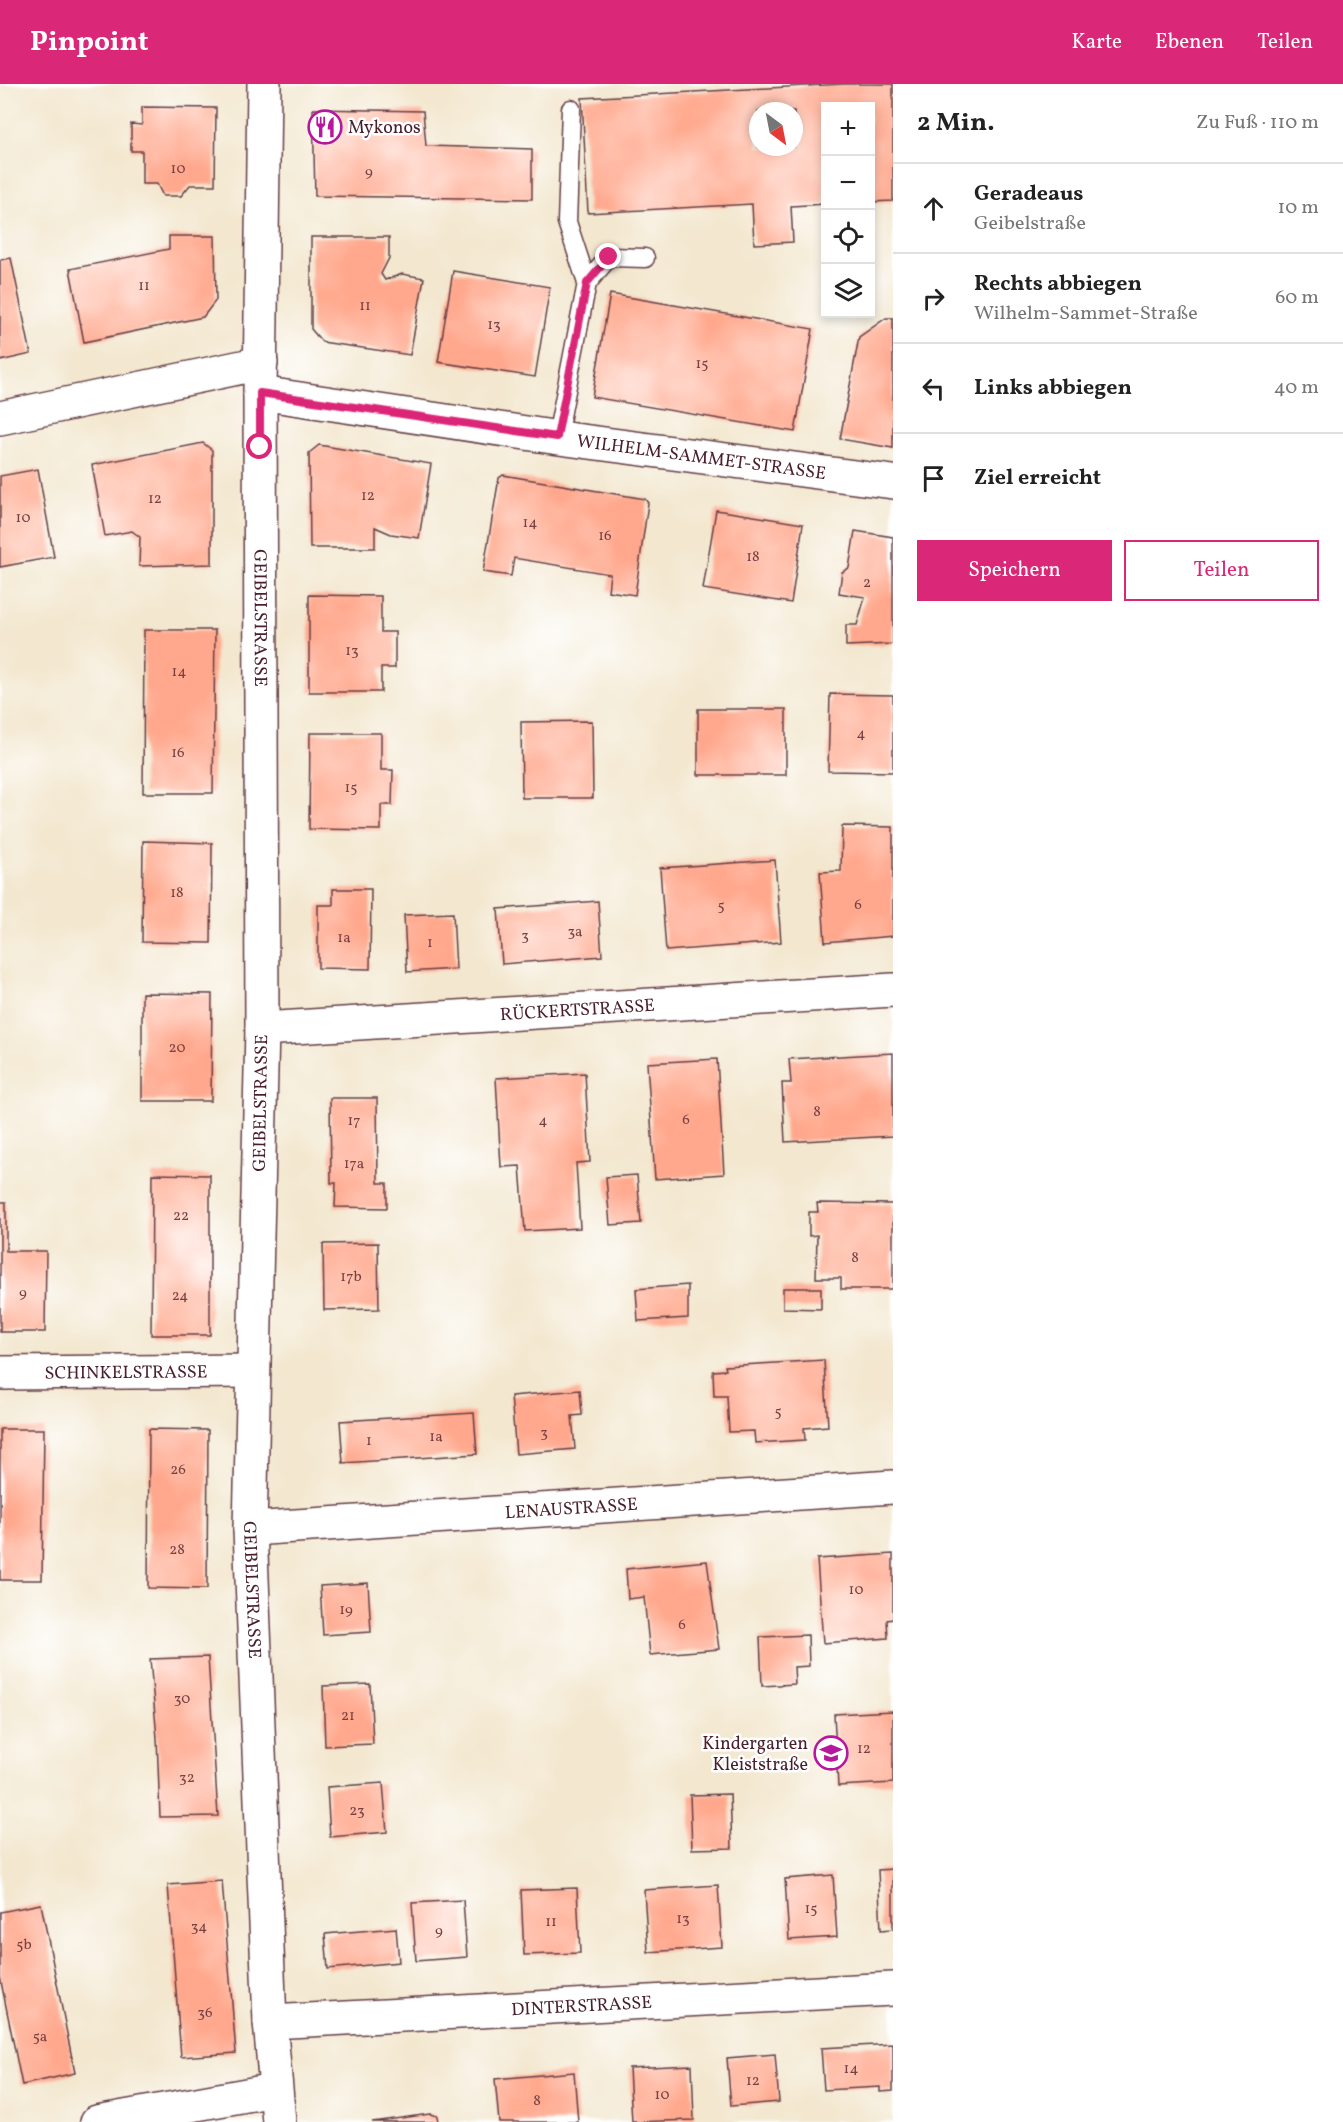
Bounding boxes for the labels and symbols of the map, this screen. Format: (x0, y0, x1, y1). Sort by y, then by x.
north arrow (749, 102, 803, 156)
restaurant icon: Mykonos (307, 109, 343, 145)
place label: Mykonos (348, 116, 421, 141)
house number: 10 (171, 159, 185, 180)
house number: 9 (365, 162, 373, 183)
route end (595, 243, 621, 269)
house number: 11 (138, 276, 150, 297)
house number: 11 (359, 296, 371, 317)
house number: 13 (487, 315, 501, 336)
house number: 15 (695, 354, 709, 375)
street label: WILHELM-SAMMET-STRASSE (575, 429, 828, 487)
route start (246, 433, 272, 459)
house number: 12 (361, 486, 375, 507)
house number: 12 (148, 489, 162, 510)
house number: 10 (16, 508, 30, 529)
house number: 14 (523, 513, 537, 534)
house number: 16 (598, 526, 612, 547)
house number: 18 (746, 547, 760, 568)
street label: GEIBELSTRASSE (246, 549, 272, 687)
house number: 2 (863, 573, 871, 594)
house number: 13 (345, 641, 359, 662)
house number: 14 (172, 662, 186, 683)
house number: 4 (857, 724, 866, 745)
house number: 16 (171, 743, 185, 764)
house number: 15 (344, 778, 358, 799)
house number: 18 (170, 883, 184, 904)
house number: 6 (854, 895, 862, 916)
house number: 5 (717, 896, 725, 917)
house number: 3a (567, 922, 583, 943)
house number: 3 (521, 926, 529, 947)
house number: 1a (337, 928, 351, 949)
house number: 1 (427, 933, 433, 954)
street label: RÜCKERTSTRASSE (499, 994, 656, 1028)
street label: GEIBELSTRASSE (248, 1034, 275, 1172)
house number: 20 (169, 1038, 185, 1059)
house number: 8 (813, 1102, 821, 1123)
house number: 6 (682, 1110, 690, 1131)
house number: 17 (347, 1111, 361, 1132)
house number: 4 (539, 1111, 548, 1132)
house number: 17a (344, 1154, 364, 1175)
house number: 22 (173, 1206, 189, 1227)
house number: 8 (851, 1248, 859, 1269)
house number: 17b (340, 1267, 362, 1288)
house number: 9 (19, 1283, 27, 1304)
house number: 24 (172, 1286, 188, 1307)
street label: SCHINKELSTRASSE (44, 1360, 208, 1387)
house number: 5 (774, 1402, 782, 1423)
house number: 3 (540, 1423, 548, 1444)
house number: 1a (429, 1427, 443, 1448)
house number: 1 (366, 1431, 372, 1452)
house number: 26 (170, 1460, 186, 1481)
street label: LENAUSTRASSE (504, 1493, 639, 1526)
street label: GEIBELSTRASSE (236, 1521, 266, 1659)
house number: 28 (169, 1540, 185, 1561)
house number: 10 (849, 1580, 863, 1601)
house number: 19 (339, 1600, 353, 1621)
house number: 6 (678, 1615, 686, 1636)
house number: 30 (174, 1689, 190, 1710)
house number: 21 (341, 1706, 355, 1727)
place label: Kindergarten Kleiststraße (702, 1732, 808, 1778)
school or university icon: Kindergarten Kleiststraße (813, 1735, 849, 1771)
house number: 12 (857, 1739, 871, 1760)
house number: 32 (179, 1768, 195, 1789)
house number: 23 (349, 1801, 365, 1822)
house number: 15 (804, 1899, 818, 1920)
house number: 13 (676, 1909, 690, 1930)
house number: 11 (545, 1912, 557, 1933)
house number: 34 (191, 1917, 207, 1938)
house number: 9 (435, 1921, 443, 1942)
house number: 5b (16, 1935, 32, 1956)
street label: DINTERSTRASSE (511, 1991, 653, 2023)
house number: 36 (197, 2003, 213, 2024)
house number: 5a (33, 2027, 47, 2048)
house number: 14 (844, 2059, 858, 2080)
house number: 12 (746, 2071, 760, 2092)
house number: 10 (655, 2085, 669, 2106)
house number: 8 (533, 2091, 541, 2112)

